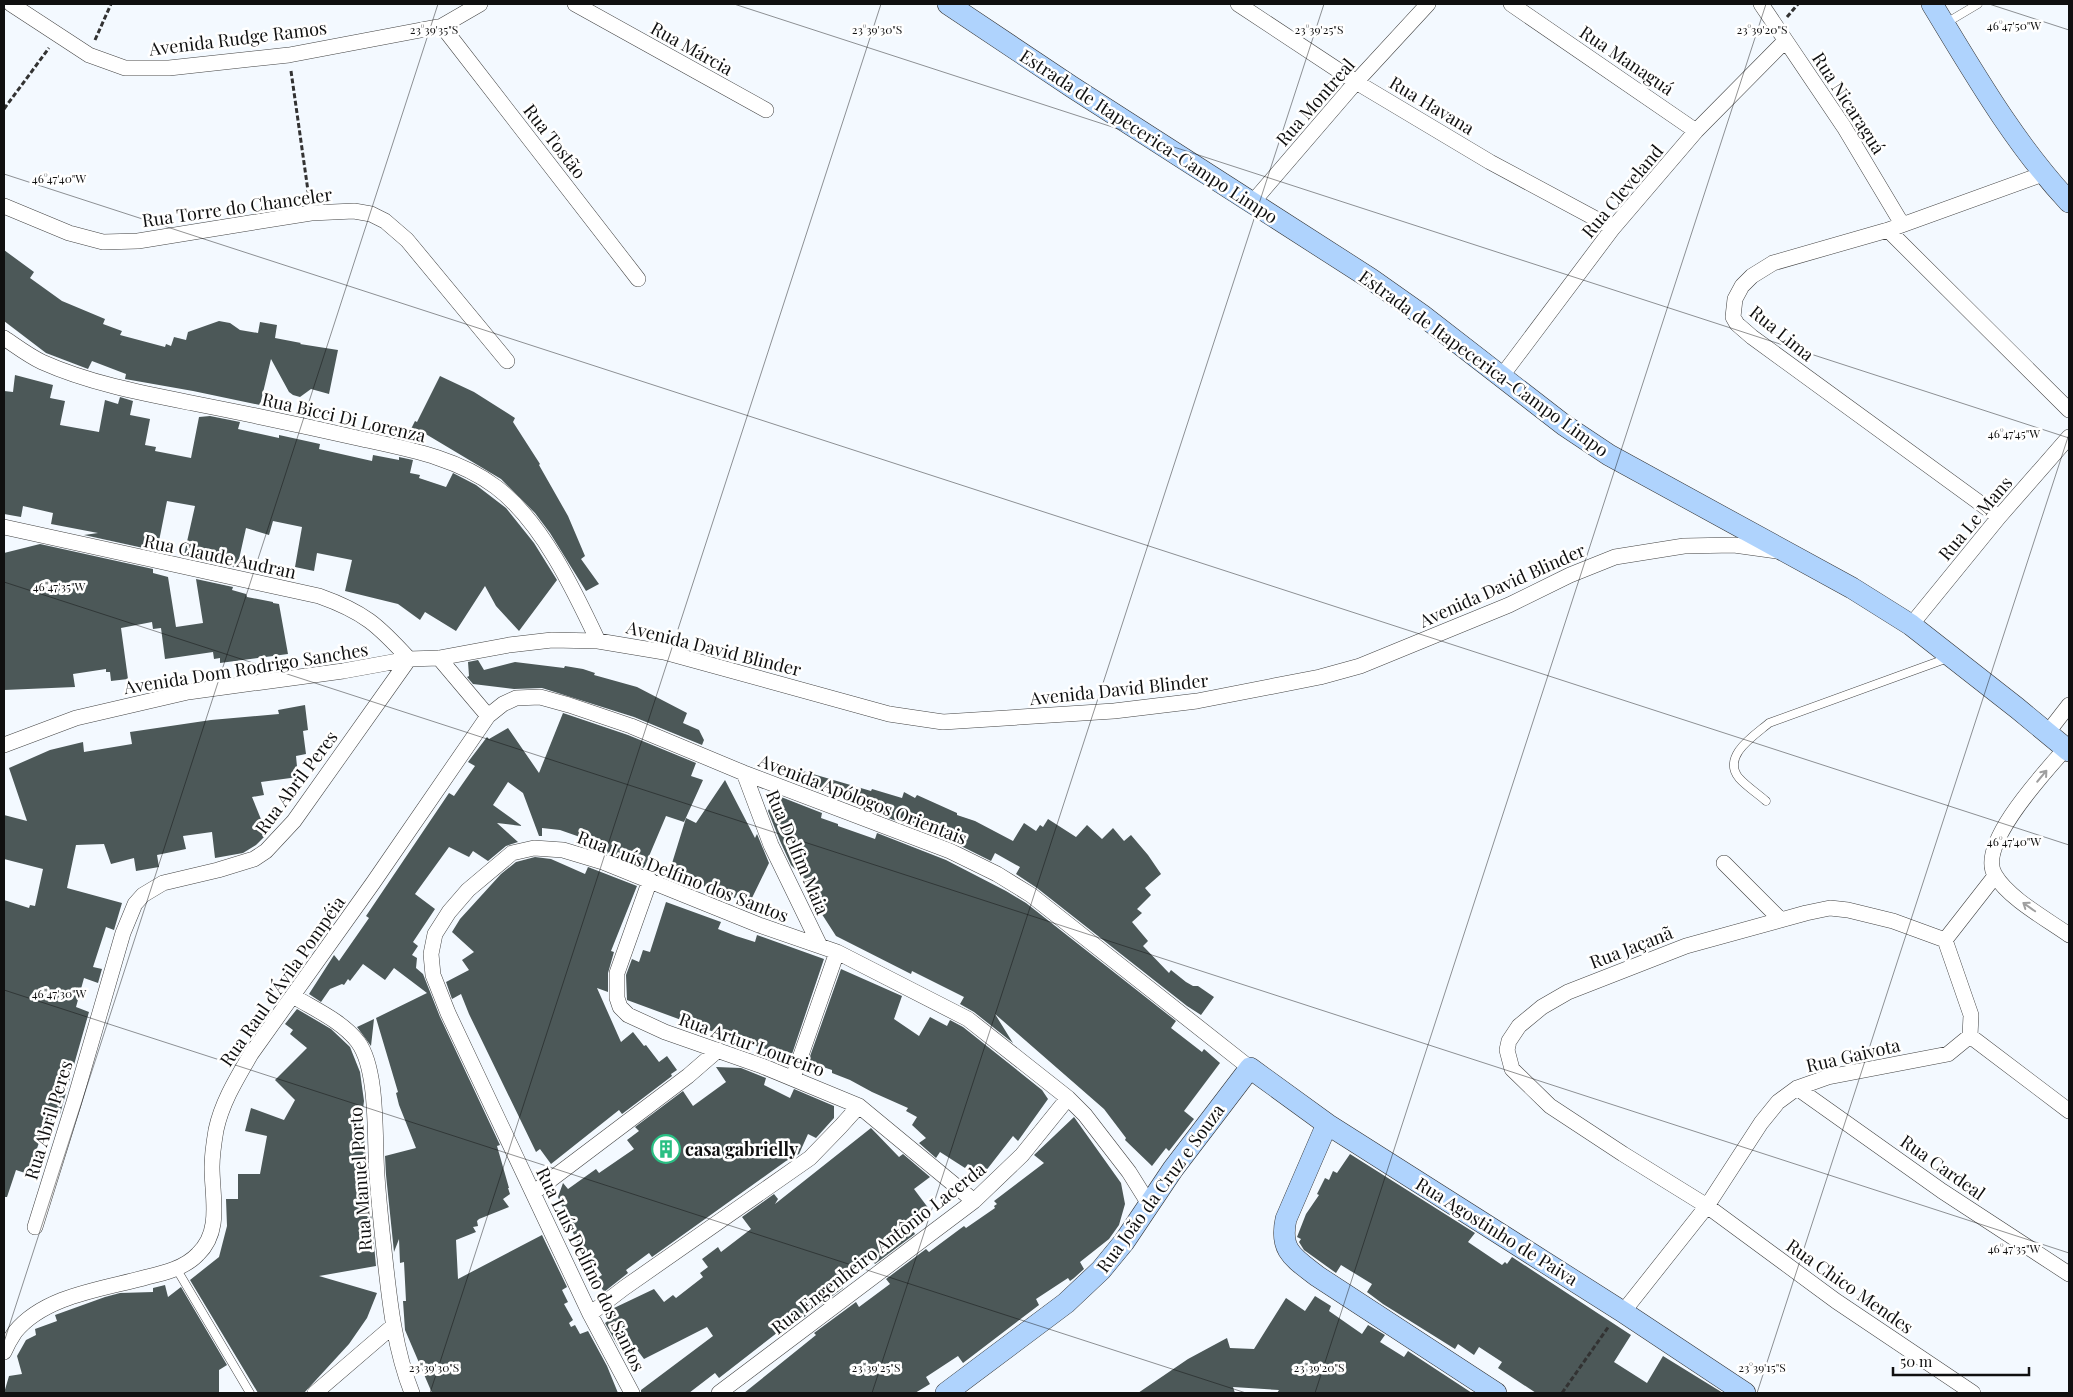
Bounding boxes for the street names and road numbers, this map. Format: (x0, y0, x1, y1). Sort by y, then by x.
street label: Avenida Rudge Ramos (147, 15, 328, 61)
street label: Rua Márcia (647, 16, 737, 80)
street label: Rua Managuá (1575, 20, 1679, 100)
street label: Estrada de Itapecerica-Campo Limpo (1015, 43, 1283, 229)
street label: Rua Nicaraguá (1807, 48, 1891, 159)
street label: Rua Montreal (1270, 53, 1360, 151)
street label: Rua Havana (1385, 70, 1479, 140)
street label: Rua Tostão (518, 99, 592, 183)
street label: Rua Cleveland (1576, 139, 1668, 243)
street label: Rua Torre do Chanceler (140, 182, 334, 232)
street label: Estrada de Itapecerica-Campo Limpo (1354, 264, 1614, 462)
street label: Rua Lima (1745, 300, 1819, 366)
street label: Rua Bicci Di Lorenza (260, 386, 428, 448)
street label: Rua Le Mans (1933, 471, 2017, 565)
street label: Rua Claude Audran (142, 528, 299, 584)
street label: Avenida David Blinder (1414, 538, 1589, 633)
street label: Avenida David Blinder (623, 614, 804, 681)
street label: Avenida Dom Rodrigo Sanches (121, 637, 370, 699)
street label: Avenida David Blinder (1028, 668, 1209, 710)
street label: Rua Abril Peres (249, 726, 343, 838)
street label: Avenida Apólogos Orientais (754, 748, 971, 850)
street label: Rua Delfim Maia (761, 786, 835, 918)
street label: Rua Luís Delfino dos Santos (574, 825, 792, 927)
street label: Rua Raul d'Ávila Pompéia (214, 891, 350, 1071)
street label: Rua Jaçanã (1586, 920, 1676, 974)
street label: Rua Artur Loureiro (676, 1006, 828, 1082)
street label: Rua Gaivota (1804, 1033, 1902, 1077)
street label: Rua Abril Peres (18, 1057, 78, 1183)
street label: Rua João da Cruz e Souza (1091, 1099, 1229, 1277)
street label: Rua Manuel Porto (343, 1106, 377, 1252)
street label: Rua Cardeal (1896, 1129, 1990, 1205)
street label: Rua Engenheiro Antônio Lacerda (766, 1157, 990, 1339)
street label: Rua Luís Delfino dos Santos (531, 1163, 651, 1375)
street label: Rua Agostinho de Paiva (1411, 1171, 1583, 1291)
street label: Rua Chico Mendes (1782, 1233, 1918, 1339)

